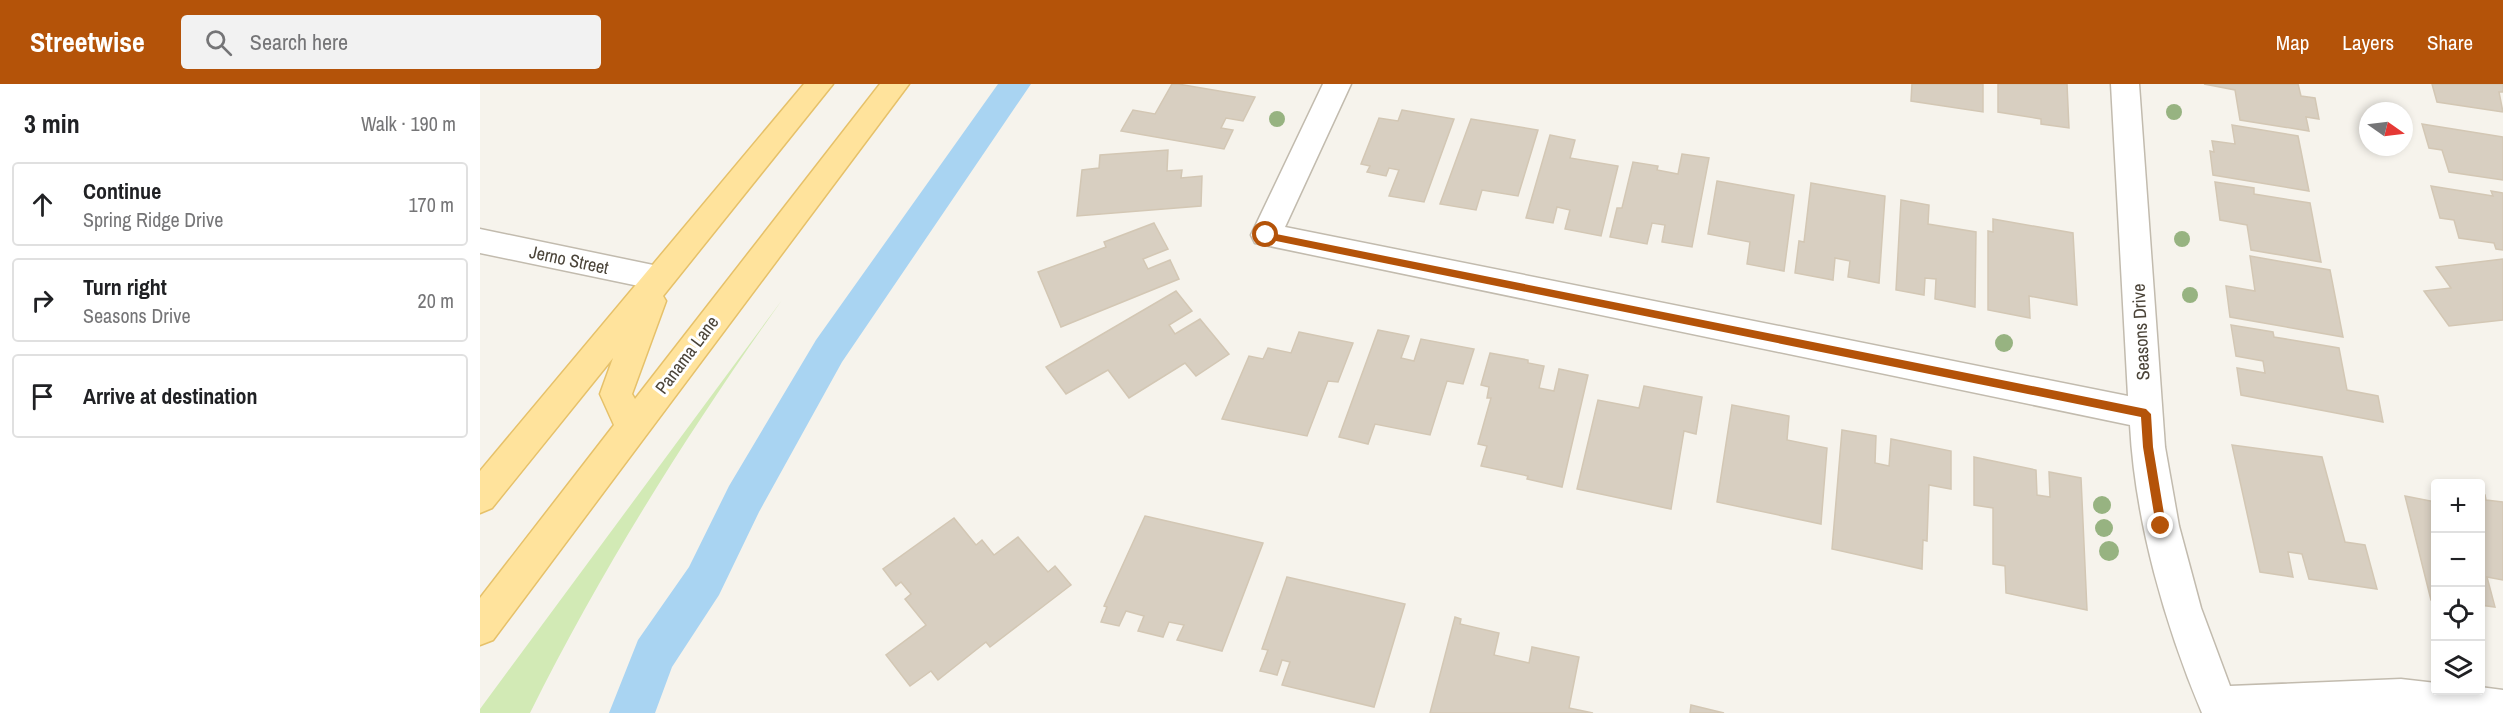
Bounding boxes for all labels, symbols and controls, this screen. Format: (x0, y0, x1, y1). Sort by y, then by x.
search box (181, 15, 601, 69)
text: Streetwise (30, 23, 145, 61)
icon: search (202, 26, 235, 59)
text: Search here (250, 27, 348, 57)
text: Map (2276, 28, 2309, 57)
text: Layers (2342, 28, 2394, 57)
text: Share (2427, 28, 2473, 57)
north arrow (2359, 102, 2413, 156)
text: 3 min (24, 106, 80, 141)
text: Walk · 190 m (361, 110, 456, 137)
text: Continue (83, 176, 161, 206)
icon: ahead (26, 188, 59, 221)
text: 170 m (408, 191, 454, 218)
text: Spring Ridge Drive (83, 206, 223, 233)
route start (1252, 221, 1278, 247)
street label: Jerno Street (527, 239, 611, 280)
text: Turn right (83, 272, 167, 302)
street label: Seasons Drive (2125, 283, 2156, 381)
icon: right (26, 284, 59, 317)
text: 20 m (418, 287, 454, 314)
text: Seasons Drive (83, 302, 191, 329)
street label: Panama Lane (649, 310, 724, 399)
icon: arrive (26, 380, 59, 413)
text: Arrive at destination (83, 381, 257, 411)
map controls (2431, 479, 2485, 695)
button: + (2431, 479, 2485, 533)
route end (2147, 512, 2173, 538)
button: − (2431, 533, 2485, 587)
button: locate (2431, 587, 2485, 641)
button: layers (2431, 641, 2485, 695)

